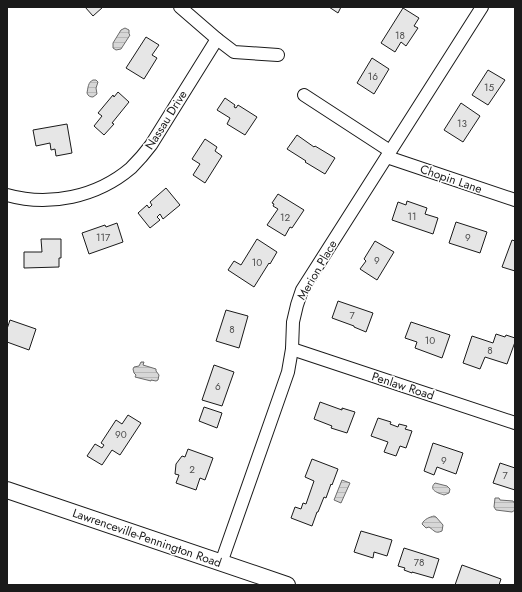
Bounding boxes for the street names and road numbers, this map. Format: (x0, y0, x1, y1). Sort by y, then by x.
street label: Nassau Drive (141, 87, 191, 153)
street label: Chopin Lane (418, 160, 484, 198)
street label: Merion Place (293, 237, 341, 303)
street label: Penlaw Road (369, 367, 437, 405)
street label: Lawrenceville-Pennington Road (70, 504, 224, 572)

